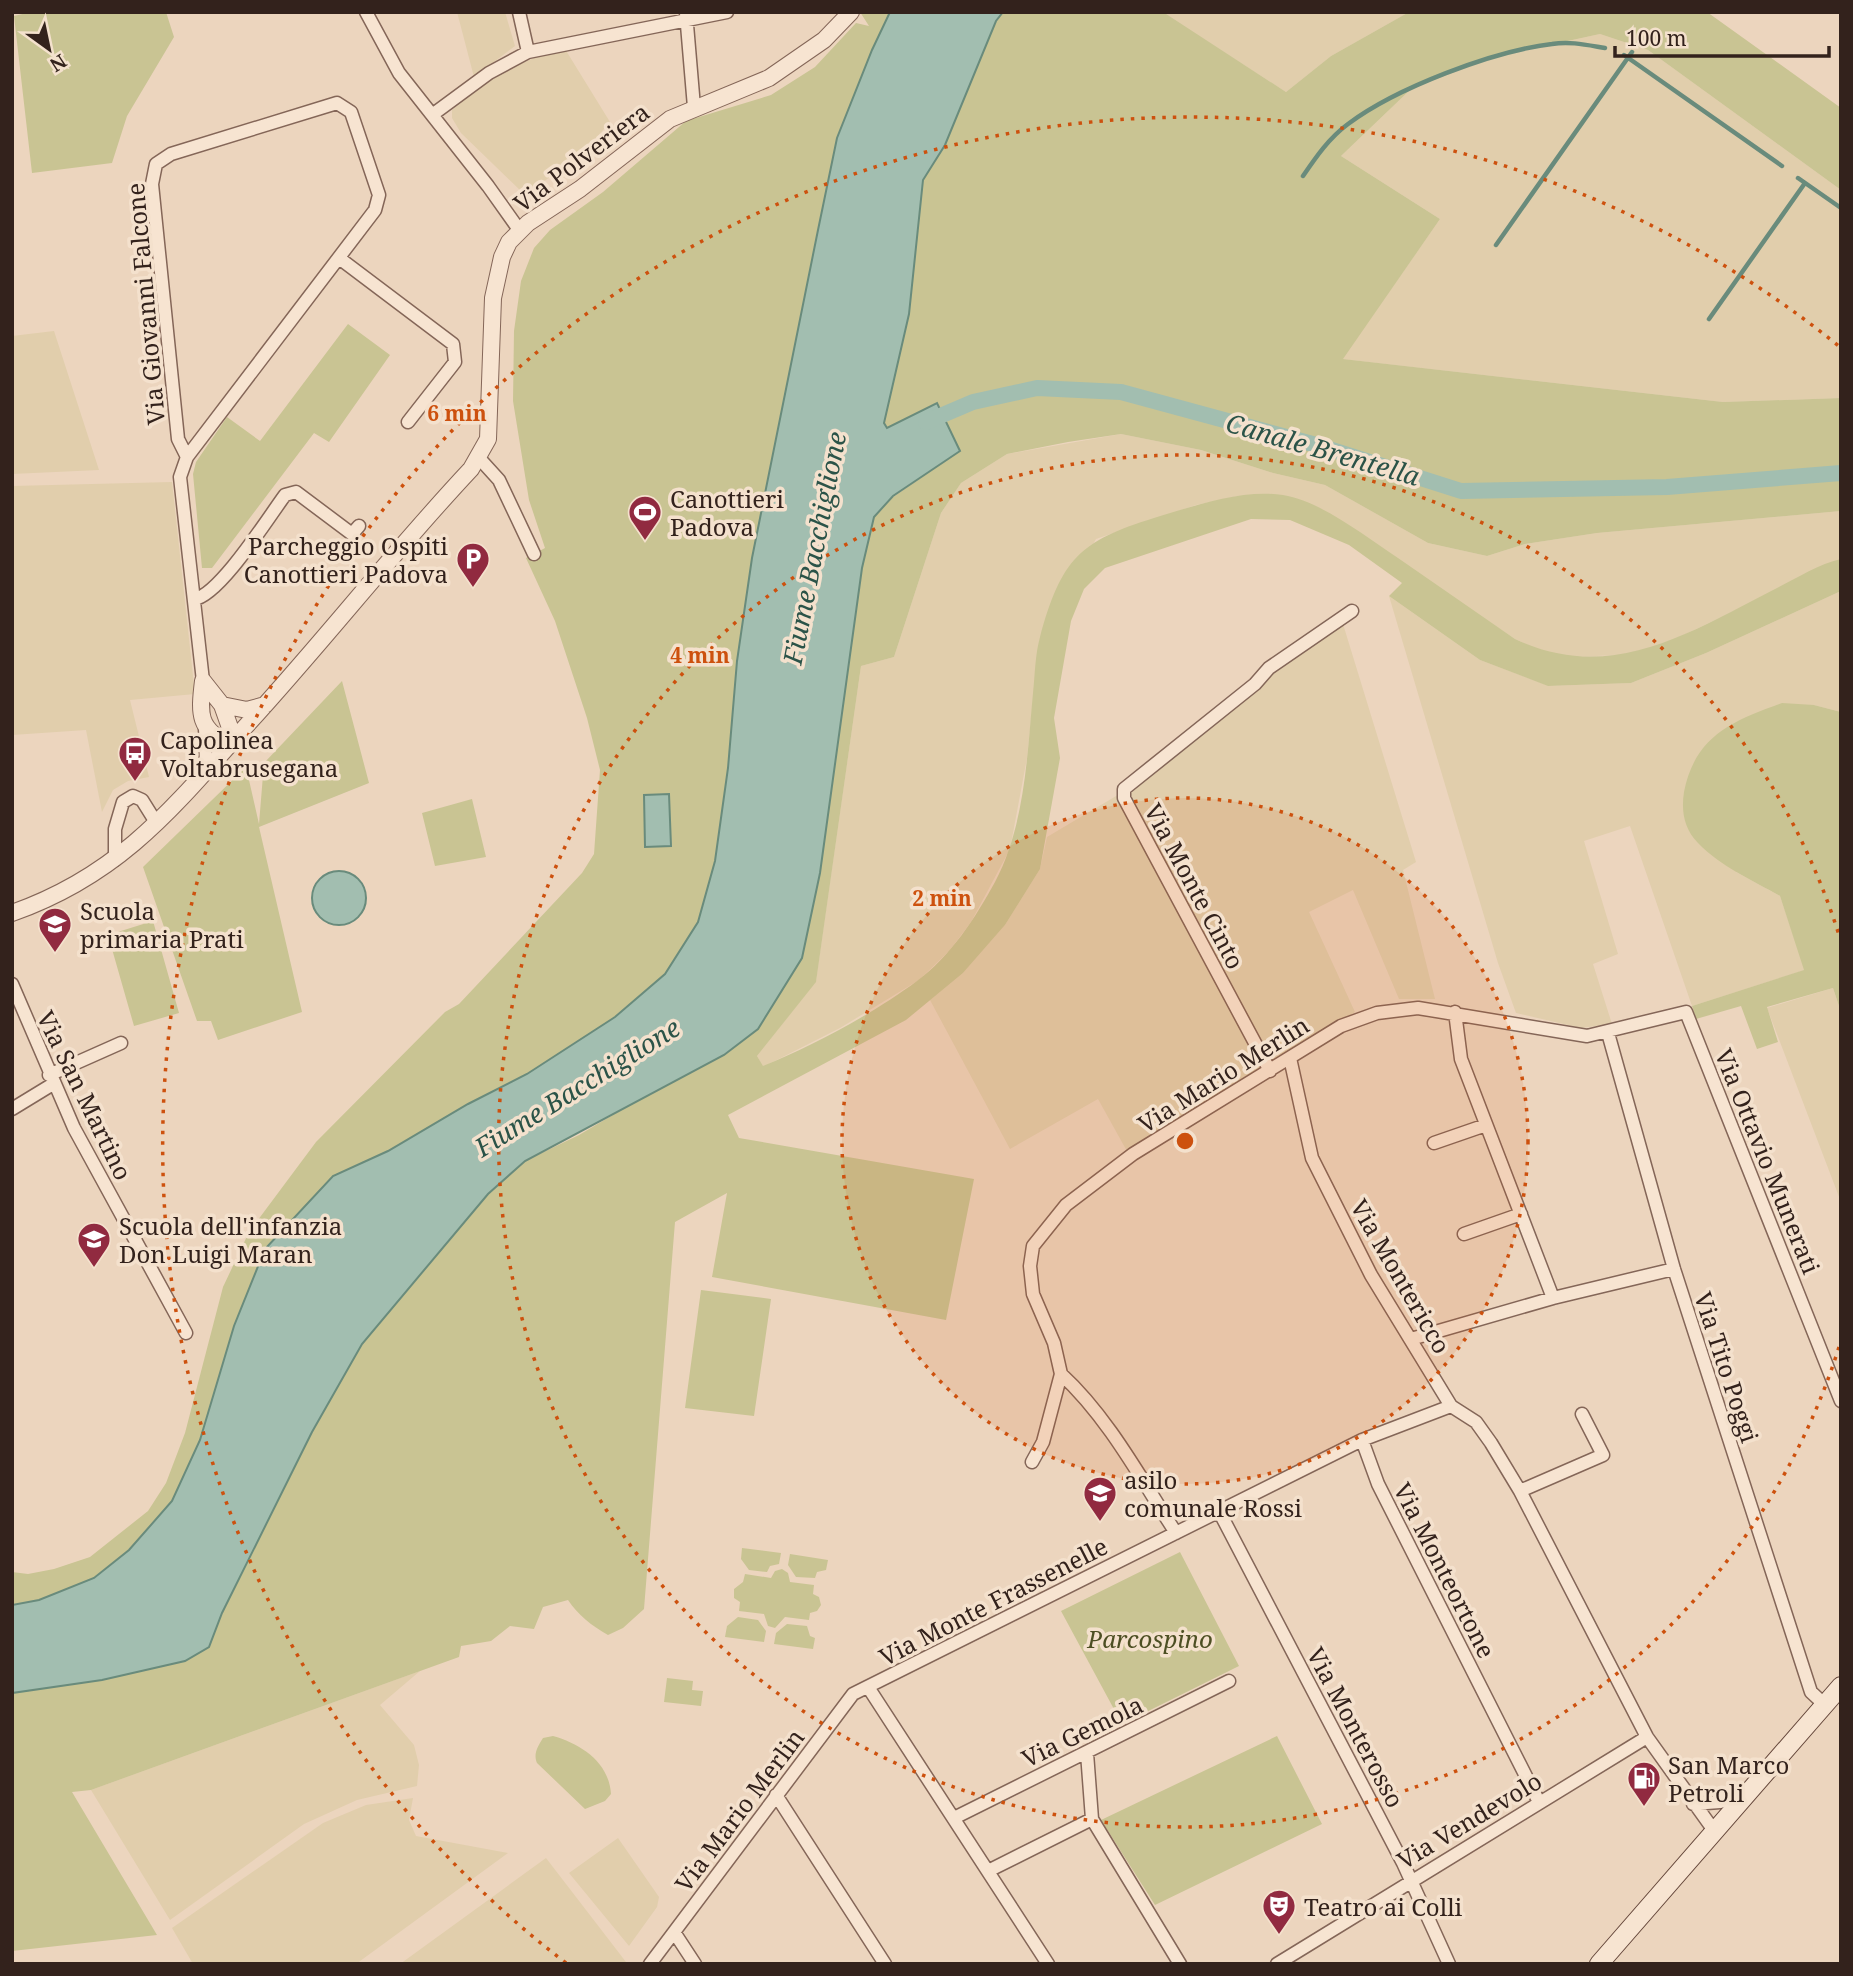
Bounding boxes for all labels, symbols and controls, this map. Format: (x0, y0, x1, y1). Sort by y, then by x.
north arrow (14, 14, 84, 84)
scale bar (1615, 14, 1828, 58)
text: 100 m (1626, 24, 1687, 52)
text: N (45, 48, 72, 78)
street label: Via Polveriera (506, 95, 656, 219)
street label: Via Giovanni Falcone (118, 182, 172, 426)
text: 6 min (427, 399, 487, 427)
water label: Canale Brentella (1222, 404, 1424, 494)
water label: Fiume Bacchiglione (774, 428, 854, 668)
place label: Canottieri Padova (670, 482, 784, 543)
sports icon: Canottieri Padova (626, 493, 664, 542)
place label: Parcheggio Ospiti Canottieri Padova (244, 529, 448, 590)
parking icon: Parcheggio Ospiti Canottieri Padova (454, 540, 492, 589)
text: 4 min (670, 641, 730, 669)
place label: Capolinea Voltabrusegana (160, 723, 338, 784)
bus stop icon: Capolinea Voltabrusegana (116, 734, 154, 783)
street label: Via Monte Cinto (1137, 797, 1253, 975)
text: 2 min (912, 884, 972, 912)
place label: Scuola primaria Prati (80, 894, 244, 955)
school or university icon: Scuola primaria Prati (36, 905, 74, 954)
street label: Via San Martino (30, 1005, 140, 1185)
street label: Via Mario Merlin (1131, 1008, 1315, 1140)
water label: Fiume Bacchiglione (466, 1009, 687, 1165)
street label: Via Ottavio Munerati (1708, 1044, 1828, 1279)
centre of rings (1173, 1129, 1197, 1153)
street label: Via Montericco (1343, 1193, 1459, 1359)
place label: Scuola dell'infanzia Don Luigi Maran (119, 1209, 342, 1270)
school or university icon: Scuola dell'infanzia Don Luigi Maran (75, 1220, 113, 1269)
street label: Via Tito Poggi (1687, 1288, 1767, 1447)
place label: asilo comunale Rossi (1124, 1463, 1302, 1524)
school or university icon: asilo comunale Rossi (1081, 1474, 1119, 1523)
street label: Via Monteortone (1387, 1477, 1503, 1663)
street label: Via Monte Frassenelle (873, 1529, 1113, 1673)
park label: Parcospino (1086, 1622, 1213, 1655)
street label: Via Monterosso (1300, 1641, 1412, 1813)
street label: Via Gemola (1016, 1687, 1148, 1775)
street label: Via Mario Merlin (667, 1722, 811, 1898)
place label: San Marco Petroli (1668, 1748, 1789, 1809)
fuel station icon: San Marco Petroli (1625, 1759, 1663, 1808)
street label: Via Vendevolo (1391, 1764, 1547, 1876)
theatre icon: Teatro ai Colli (1260, 1887, 1298, 1936)
place label: Teatro ai Colli (1304, 1890, 1463, 1923)

